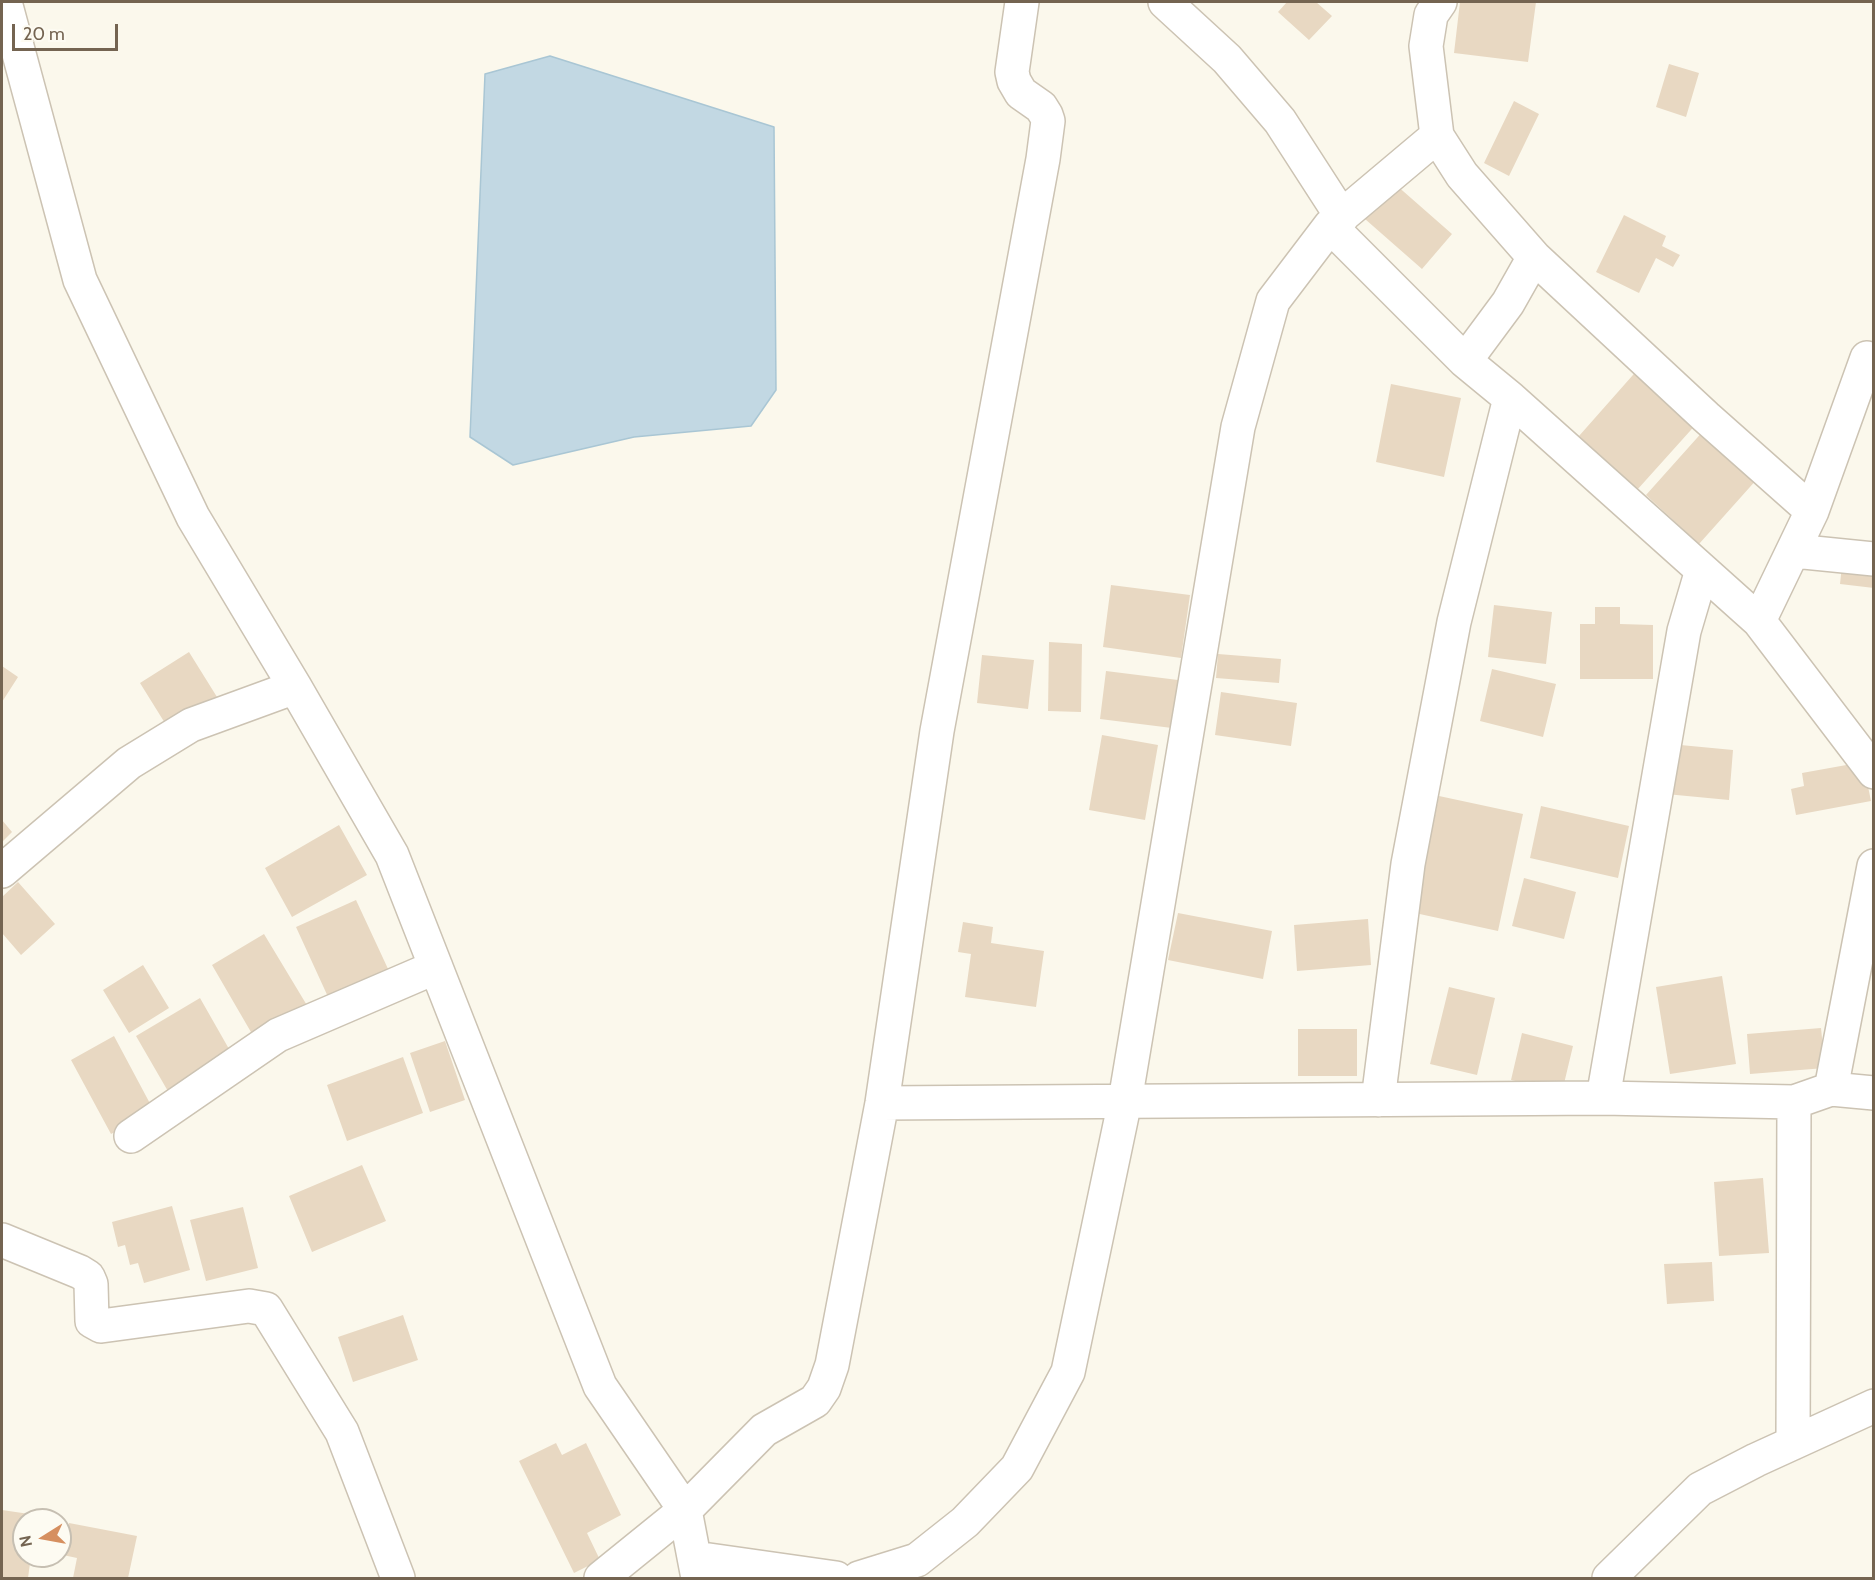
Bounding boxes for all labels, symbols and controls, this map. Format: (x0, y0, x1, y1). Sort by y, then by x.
scale bar (15, 12, 122, 50)
text: 20 m (23, 23, 65, 45)
north arrow (12, 1508, 72, 1568)
text: N (15, 1534, 36, 1549)

